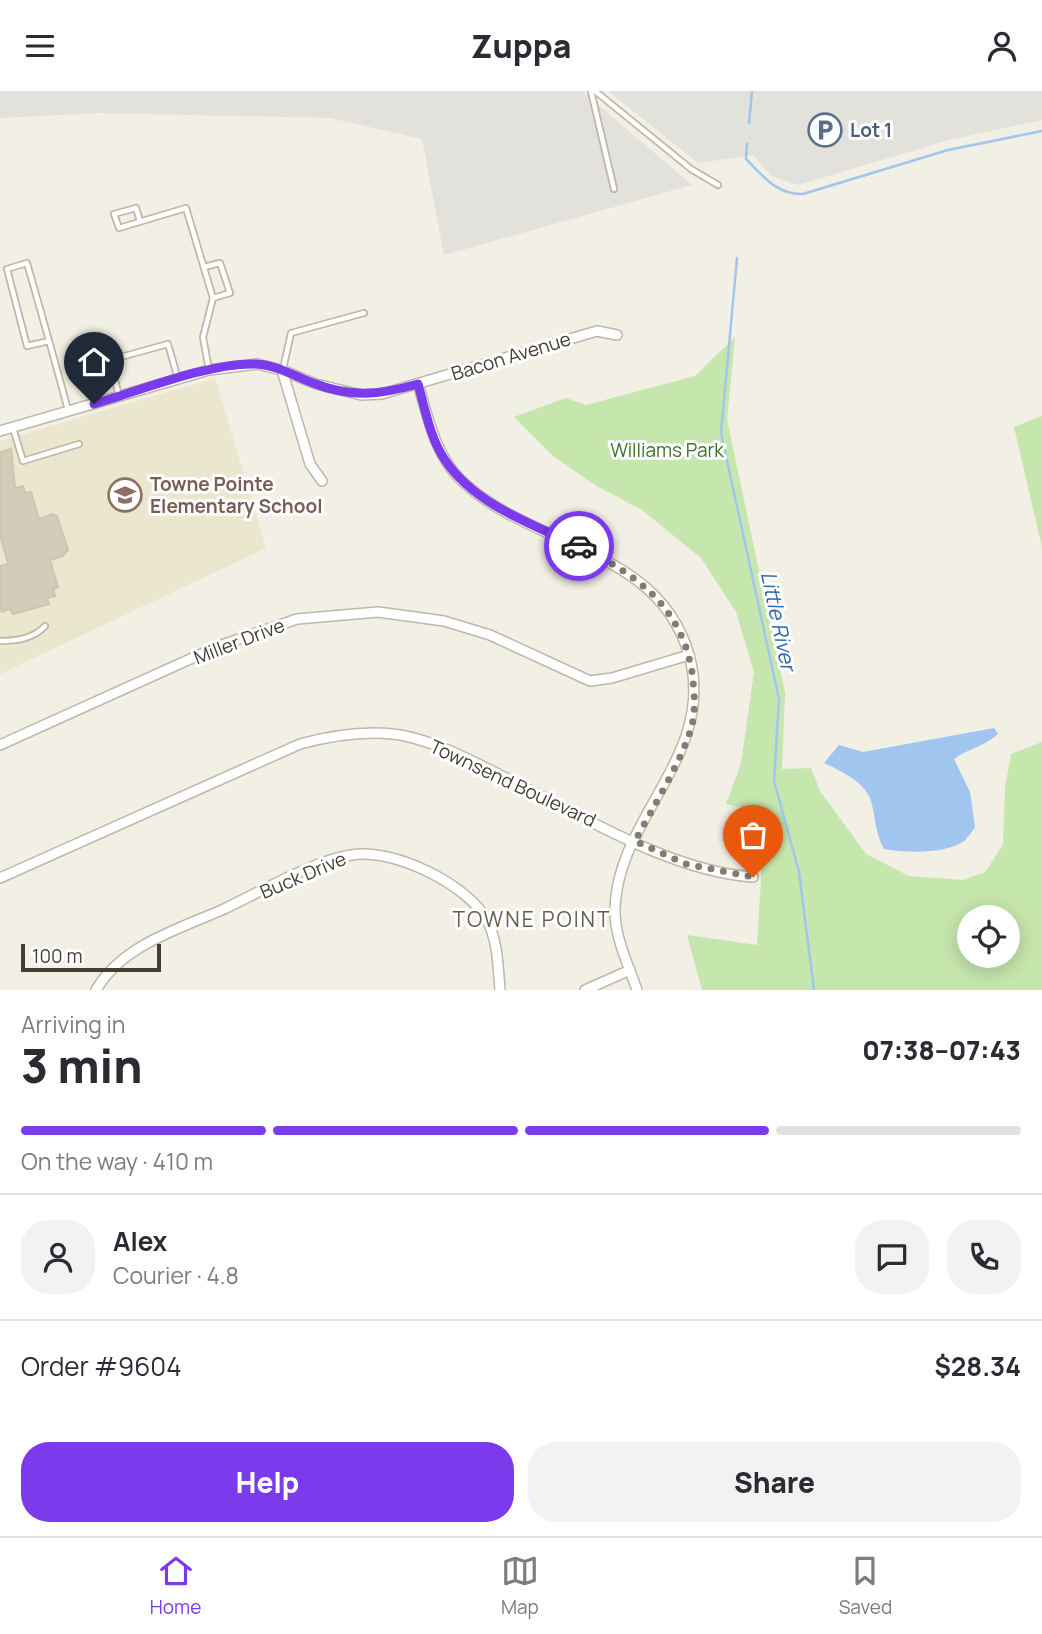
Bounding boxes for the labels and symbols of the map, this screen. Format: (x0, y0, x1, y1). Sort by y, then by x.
parking icon: Lot 1 (806, 111, 844, 149)
place label: Lot 1 (850, 117, 892, 143)
street label: Bacon Avenue (448, 325, 574, 387)
pin (64, 332, 124, 404)
park label: Williams Park (610, 437, 724, 463)
place label: Towne Pointe Elementary School (150, 471, 323, 519)
school or university icon: Towne Pointe Elementary School (106, 476, 144, 514)
courier (544, 511, 614, 581)
water label: Little River (755, 569, 804, 675)
street label: Miller Drive (190, 612, 288, 670)
street label: Townsend Boulevard (426, 733, 600, 833)
pin (723, 805, 783, 877)
street label: Buck Drive (256, 845, 350, 905)
district label: TOWNE POINT (453, 905, 611, 933)
scale bar (21, 941, 161, 973)

